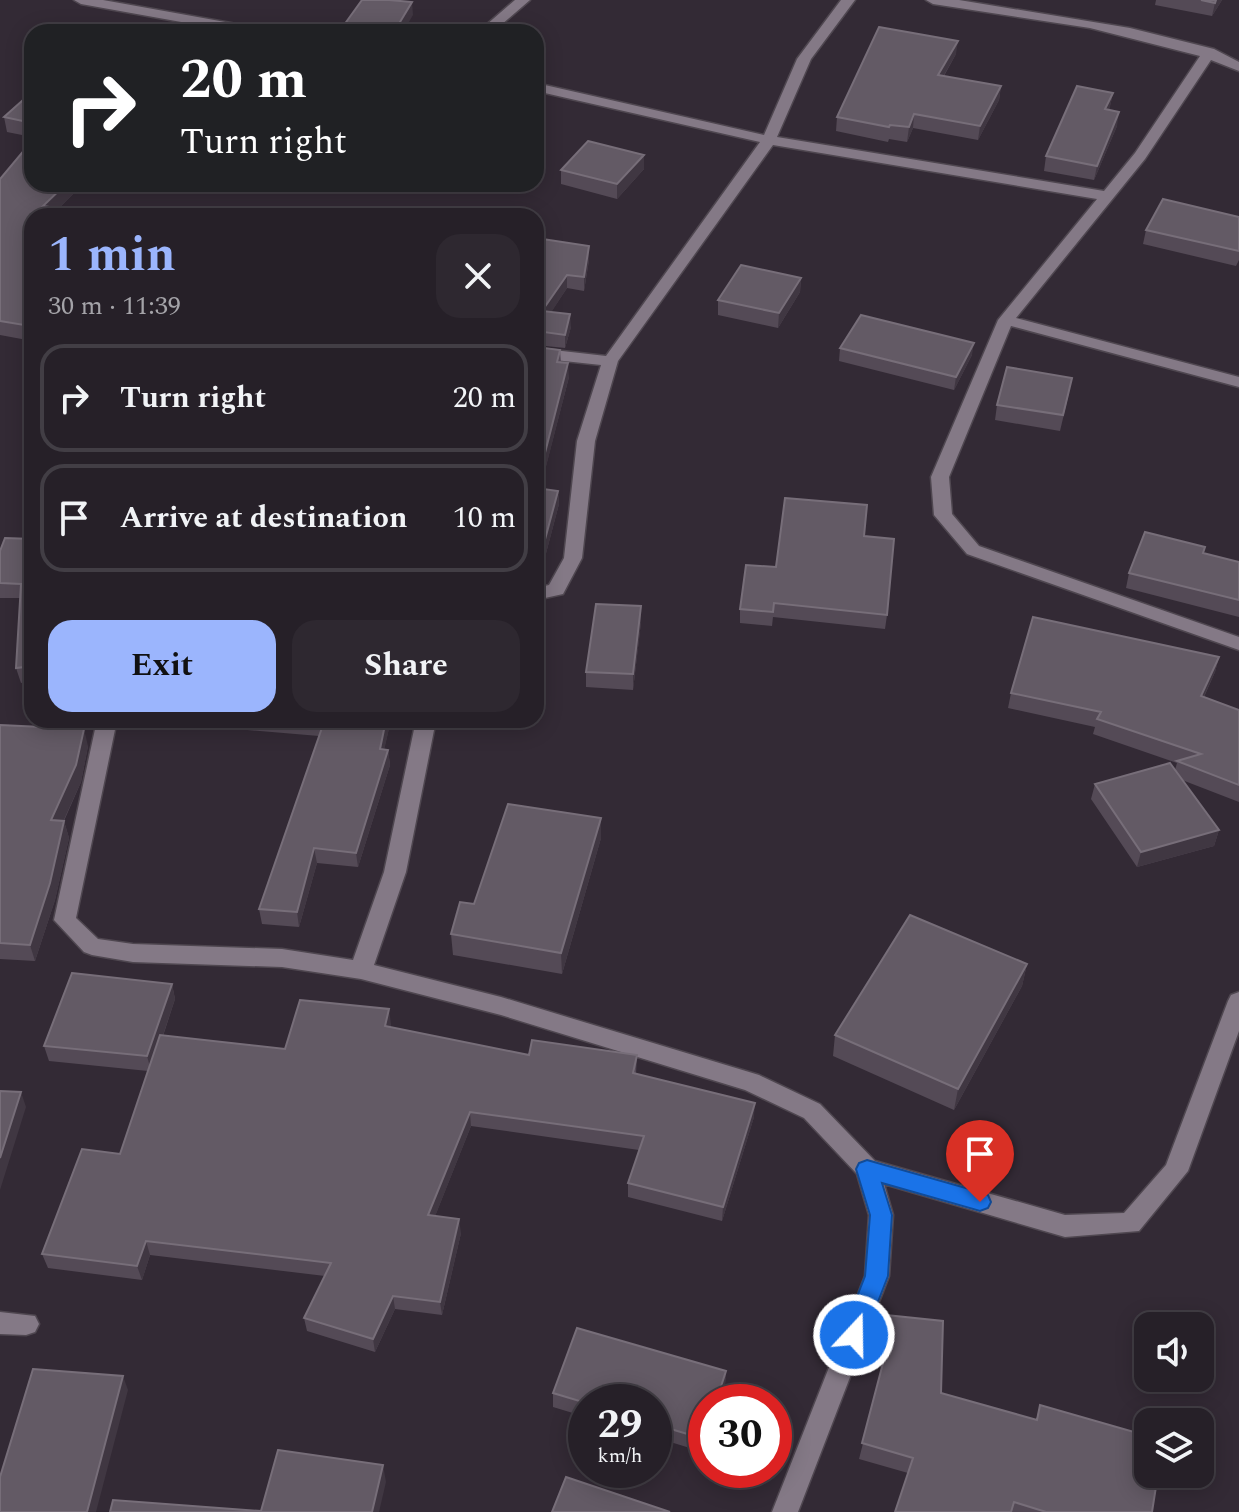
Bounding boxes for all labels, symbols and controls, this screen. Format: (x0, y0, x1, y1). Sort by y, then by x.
text: 20 m (180, 38, 307, 123)
icon: right (48, 56, 152, 160)
text: Turn right (180, 115, 347, 170)
text: 1 min (48, 219, 176, 292)
button: close (436, 234, 520, 318)
text: 30 m · 11:39 (48, 286, 181, 326)
text: Turn right (120, 375, 266, 421)
text: 20 m (453, 375, 516, 421)
icon: right (52, 376, 96, 420)
text: Arrive at destination (120, 495, 407, 541)
text: 10 m (453, 495, 516, 541)
icon: arrive (52, 496, 96, 540)
button: Exit (48, 620, 276, 712)
button: Share (292, 620, 520, 712)
pin (946, 1120, 1014, 1202)
icon: arrive (958, 1132, 1002, 1176)
position arrow (812, 1293, 896, 1377)
map controls (1134, 1312, 1214, 1488)
button: sound (1134, 1312, 1214, 1392)
speed limit sign: 30 (688, 1384, 792, 1488)
text: 29 (598, 1395, 642, 1456)
button: layers (1134, 1408, 1214, 1488)
text: km/h (598, 1441, 643, 1471)

